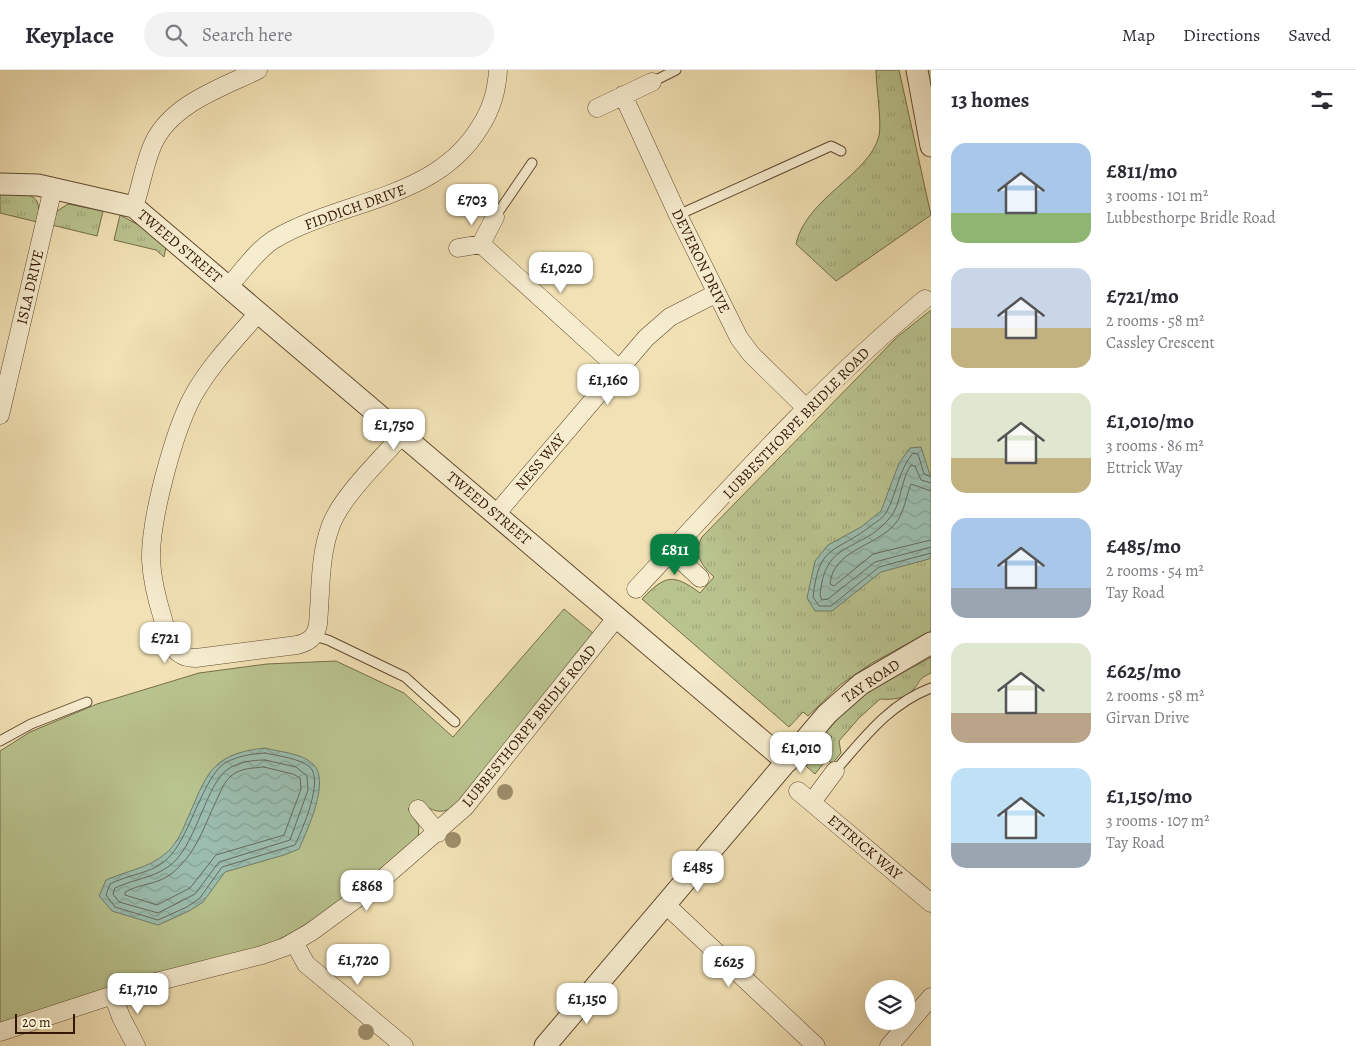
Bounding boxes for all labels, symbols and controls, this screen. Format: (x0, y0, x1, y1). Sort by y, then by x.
search box (144, 12, 494, 57)
text: Keyplace (25, 19, 114, 51)
icon: search (162, 21, 190, 49)
text: Search here (202, 22, 292, 48)
text: Map (1122, 23, 1155, 47)
text: Directions (1183, 23, 1260, 47)
text: Saved (1288, 23, 1331, 47)
text: 13 homes (951, 86, 1029, 114)
icon: filters (1308, 86, 1336, 114)
text: £811/mo (1106, 157, 1177, 185)
icon: home (991, 163, 1051, 223)
street label: FIDDICH DRIVE (302, 179, 408, 235)
pin: £703 (442, 184, 502, 226)
text: 3 rooms · 101 m² (1106, 185, 1208, 207)
text: £703 (457, 189, 487, 211)
street label: TWEED STREET (133, 205, 227, 288)
street label: DEVERON DRIVE (667, 206, 735, 316)
text: Lubbesthorpe Bridle Road (1106, 207, 1276, 229)
street label: ISLA DRIVE (12, 248, 48, 326)
pin: £1,020 (520, 252, 602, 294)
text: £1,020 (540, 257, 582, 279)
text: £721/mo (1106, 282, 1179, 310)
icon: home (991, 288, 1051, 348)
text: 2 rooms · 58 m² (1106, 310, 1204, 332)
text: Cassley Crescent (1106, 332, 1215, 354)
street label: LUBBESTHORPE BRIDLE ROAD (718, 343, 874, 503)
pin: £1,160 (567, 364, 649, 406)
text: £1,160 (588, 369, 628, 391)
text: £1,010/mo (1106, 407, 1194, 435)
pin: £1,750 (353, 408, 435, 451)
icon: home (991, 413, 1051, 473)
text: £1,750 (374, 414, 414, 436)
street label: NESS WAY (510, 429, 570, 495)
text: 3 rooms · 86 m² (1106, 435, 1204, 457)
text: Ettrick Way (1106, 457, 1182, 479)
street label: TWEED STREET (442, 467, 536, 550)
text: £485/mo (1106, 532, 1181, 560)
pin: £811 (645, 534, 705, 576)
icon: home (991, 538, 1051, 598)
text: £811 (661, 539, 689, 561)
text: 2 rooms · 54 m² (1106, 560, 1204, 582)
text: Tay Road (1106, 582, 1165, 604)
pin: £721 (135, 622, 195, 664)
text: £721 (151, 627, 179, 649)
street label: LUBBESTHORPE BRIDLE ROAD (457, 641, 601, 811)
street label: TAY ROAD (838, 654, 904, 708)
text: £625/mo (1106, 657, 1181, 685)
icon: home (991, 663, 1051, 723)
text: 2 rooms · 58 m² (1106, 685, 1204, 707)
text: Girvan Drive (1106, 707, 1189, 729)
pin: £1,010 (760, 732, 842, 774)
text: £1,010 (781, 737, 821, 759)
text: £1,150/mo (1106, 782, 1192, 810)
icon: home (991, 788, 1051, 848)
street label: ETTRICK WAY (824, 810, 907, 885)
text: 3 rooms · 107 m² (1106, 810, 1209, 832)
text: Tay Road (1106, 832, 1165, 854)
pin: £485 (668, 850, 728, 893)
text: £485 (683, 856, 713, 878)
pin: £868 (337, 870, 397, 912)
text: £868 (351, 875, 383, 897)
pin: £1,720 (317, 944, 399, 986)
pin: £625 (699, 946, 759, 988)
text: £1,720 (338, 949, 378, 971)
text: £625 (714, 951, 744, 973)
pin: £1,710 (97, 972, 179, 1015)
text: £1,710 (119, 978, 157, 1000)
map controls (865, 980, 915, 1030)
button: layers (865, 980, 915, 1030)
pin: £1,150 (546, 982, 628, 1025)
text: £1,150 (568, 988, 606, 1010)
scale bar (15, 1011, 75, 1034)
text: 20 m (22, 1013, 51, 1032)

